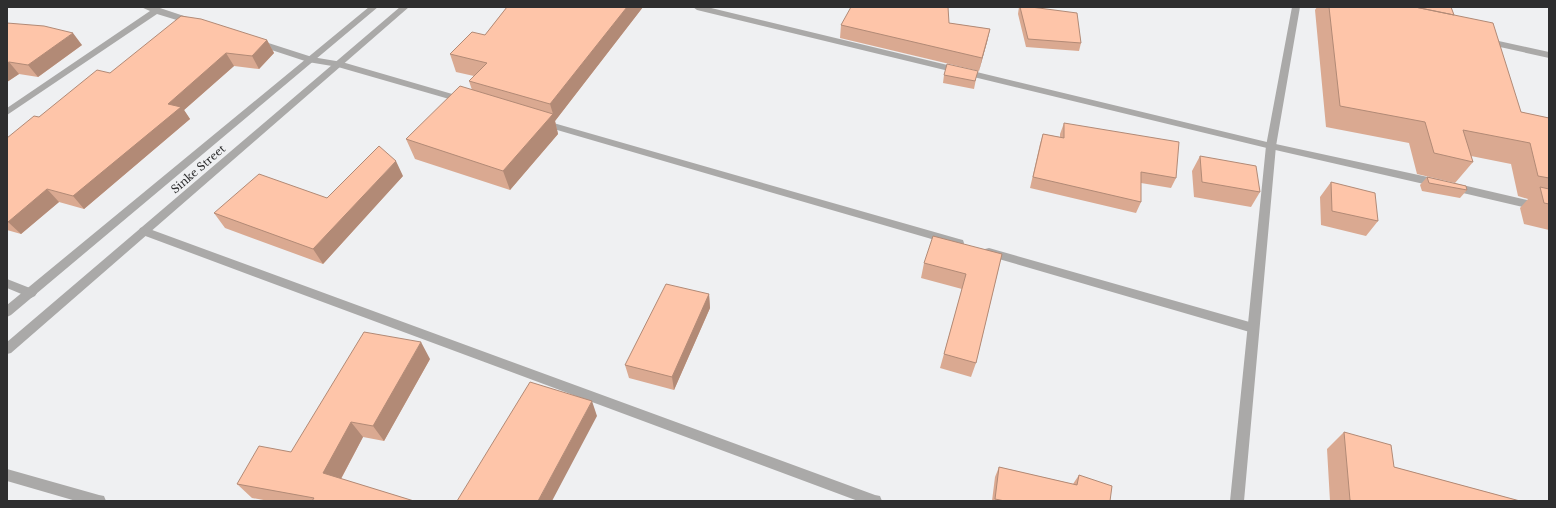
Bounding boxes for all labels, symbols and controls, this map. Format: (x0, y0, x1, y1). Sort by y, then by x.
street label: Sinke Street (168, 141, 229, 196)

